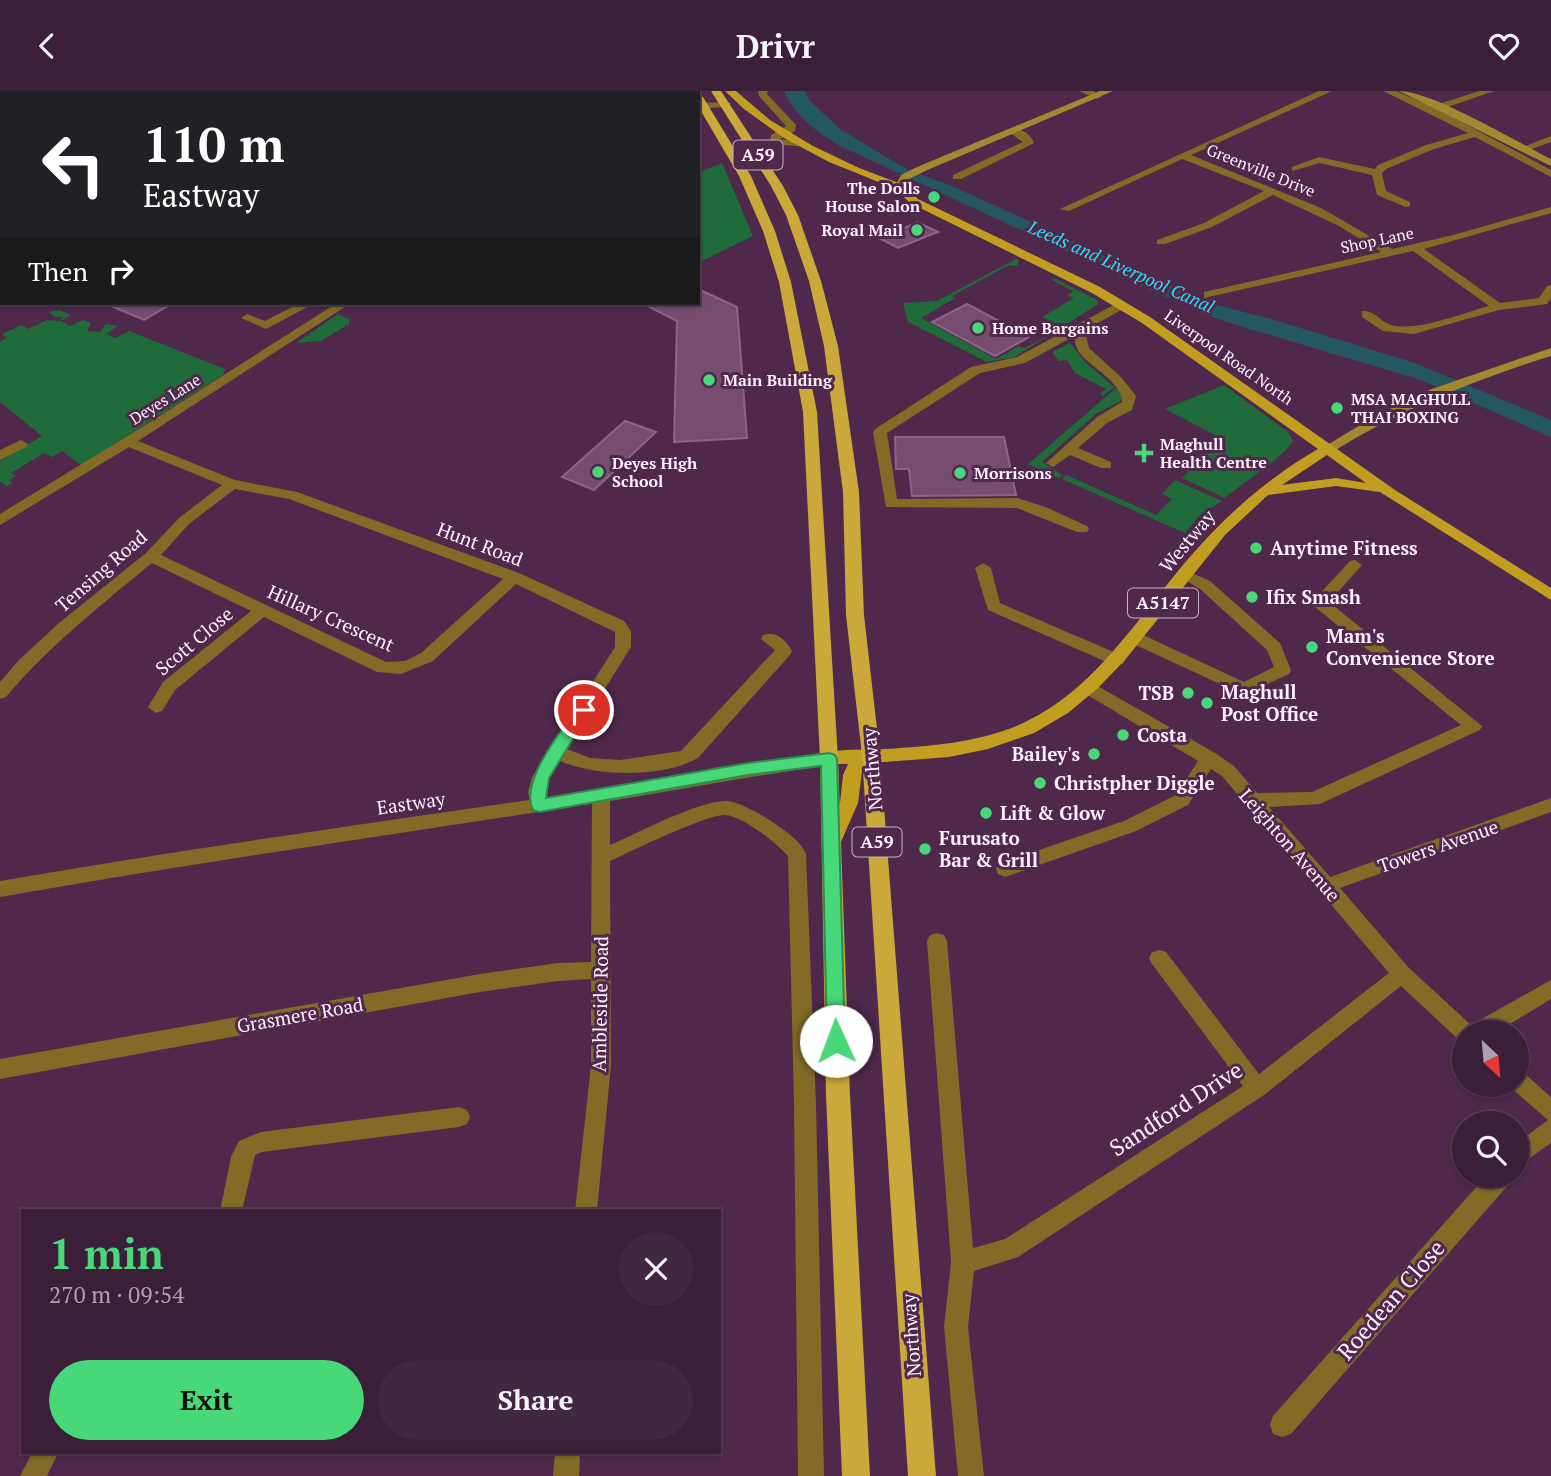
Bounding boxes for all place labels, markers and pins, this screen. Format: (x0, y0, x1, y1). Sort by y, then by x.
place label: The Dolls House Salon (825, 177, 921, 217)
marker: The Dolls House Salon (926, 189, 942, 205)
place label: Royal Mail (822, 219, 903, 241)
marker: Royal Mail (909, 222, 925, 238)
place label: Home Bargains (992, 317, 1108, 339)
marker: Home Bargains (970, 320, 986, 336)
place label: Main Building (723, 369, 833, 391)
marker: Main Building (701, 372, 717, 388)
place label: MSA MAGHULL THAI BOXING (1351, 388, 1471, 428)
marker: MSA MAGHULL THAI BOXING (1329, 400, 1345, 416)
place label: Maghull Health Centre (1160, 433, 1267, 473)
marker: Maghull Health Centre (1134, 443, 1154, 463)
place label: Deyes High School (612, 452, 698, 492)
place label: Morrisons (974, 462, 1052, 484)
marker: Deyes High School (590, 464, 606, 480)
marker: Morrisons (952, 465, 968, 481)
place label: Anytime Fitness (1270, 535, 1418, 560)
marker: Anytime Fitness (1248, 540, 1264, 556)
place label: Ifix Smash (1266, 584, 1361, 609)
marker: Ifix Smash (1244, 589, 1260, 605)
place label: Mam's Convenience Store (1326, 623, 1495, 670)
marker: Mam's Convenience Store (1304, 639, 1320, 655)
place label: Maghull Post Office (1221, 679, 1318, 726)
pin (554, 680, 614, 740)
place label: TSB (1138, 680, 1174, 705)
marker: TSB (1180, 685, 1196, 701)
marker: Maghull Post Office (1199, 695, 1215, 711)
place label: Costa (1137, 722, 1187, 747)
marker: Costa (1115, 727, 1131, 743)
place label: Bailey's (1012, 741, 1080, 766)
marker: Bailey's (1086, 746, 1102, 762)
place label: Christpher Diggle (1054, 770, 1215, 795)
marker: Christpher Diggle (1032, 775, 1048, 791)
place label: Lift & Glow (1000, 800, 1106, 825)
marker: Lift & Glow (978, 805, 994, 821)
place label: Furusato Bar & Grill (939, 825, 1038, 872)
marker: Furusato Bar & Grill (917, 841, 933, 857)

